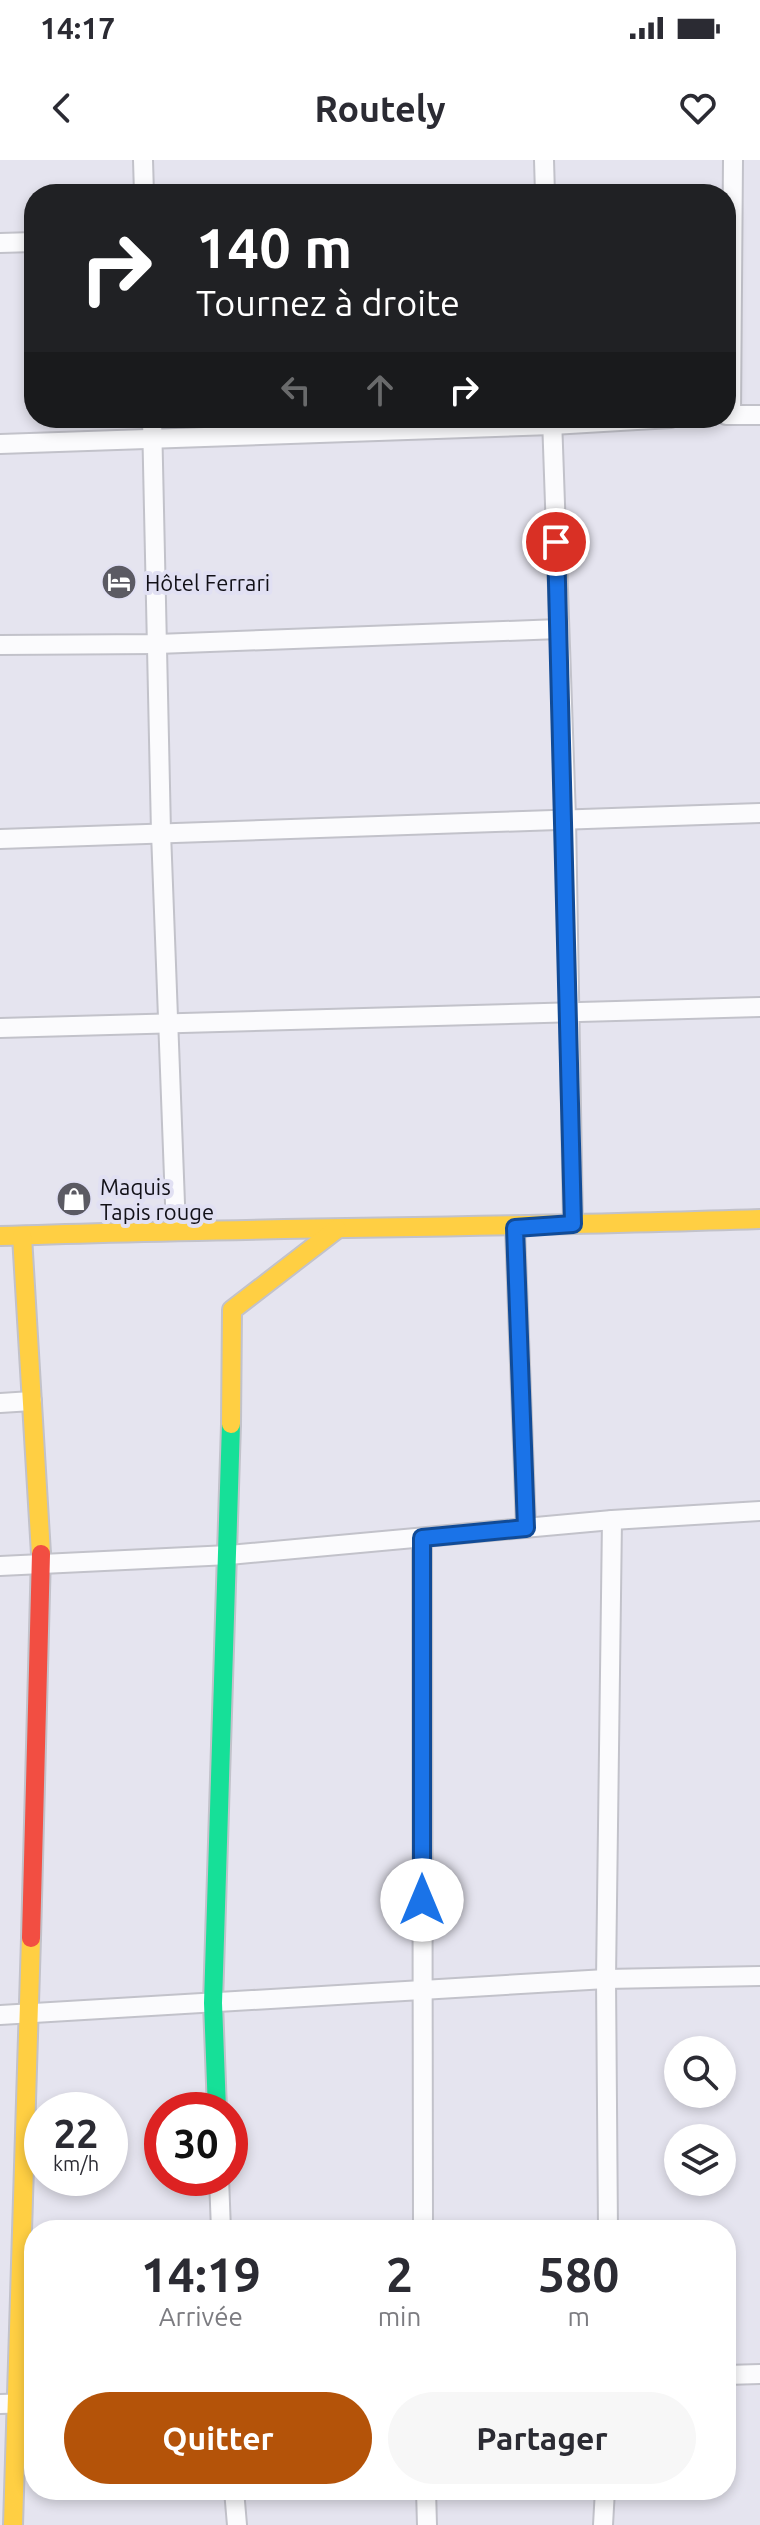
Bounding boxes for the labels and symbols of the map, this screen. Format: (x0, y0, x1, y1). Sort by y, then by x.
pin (522, 508, 590, 576)
hotel icon: Hôtel Ferrari (100, 563, 138, 601)
place label: Hôtel Ferrari (145, 570, 270, 595)
place label: Maquis Tapis rouge (100, 1174, 214, 1224)
shop icon: Maquis Tapis rouge (55, 1180, 93, 1218)
position arrow (380, 1858, 464, 1942)
speed limit sign: 30 (144, 2092, 248, 2196)

